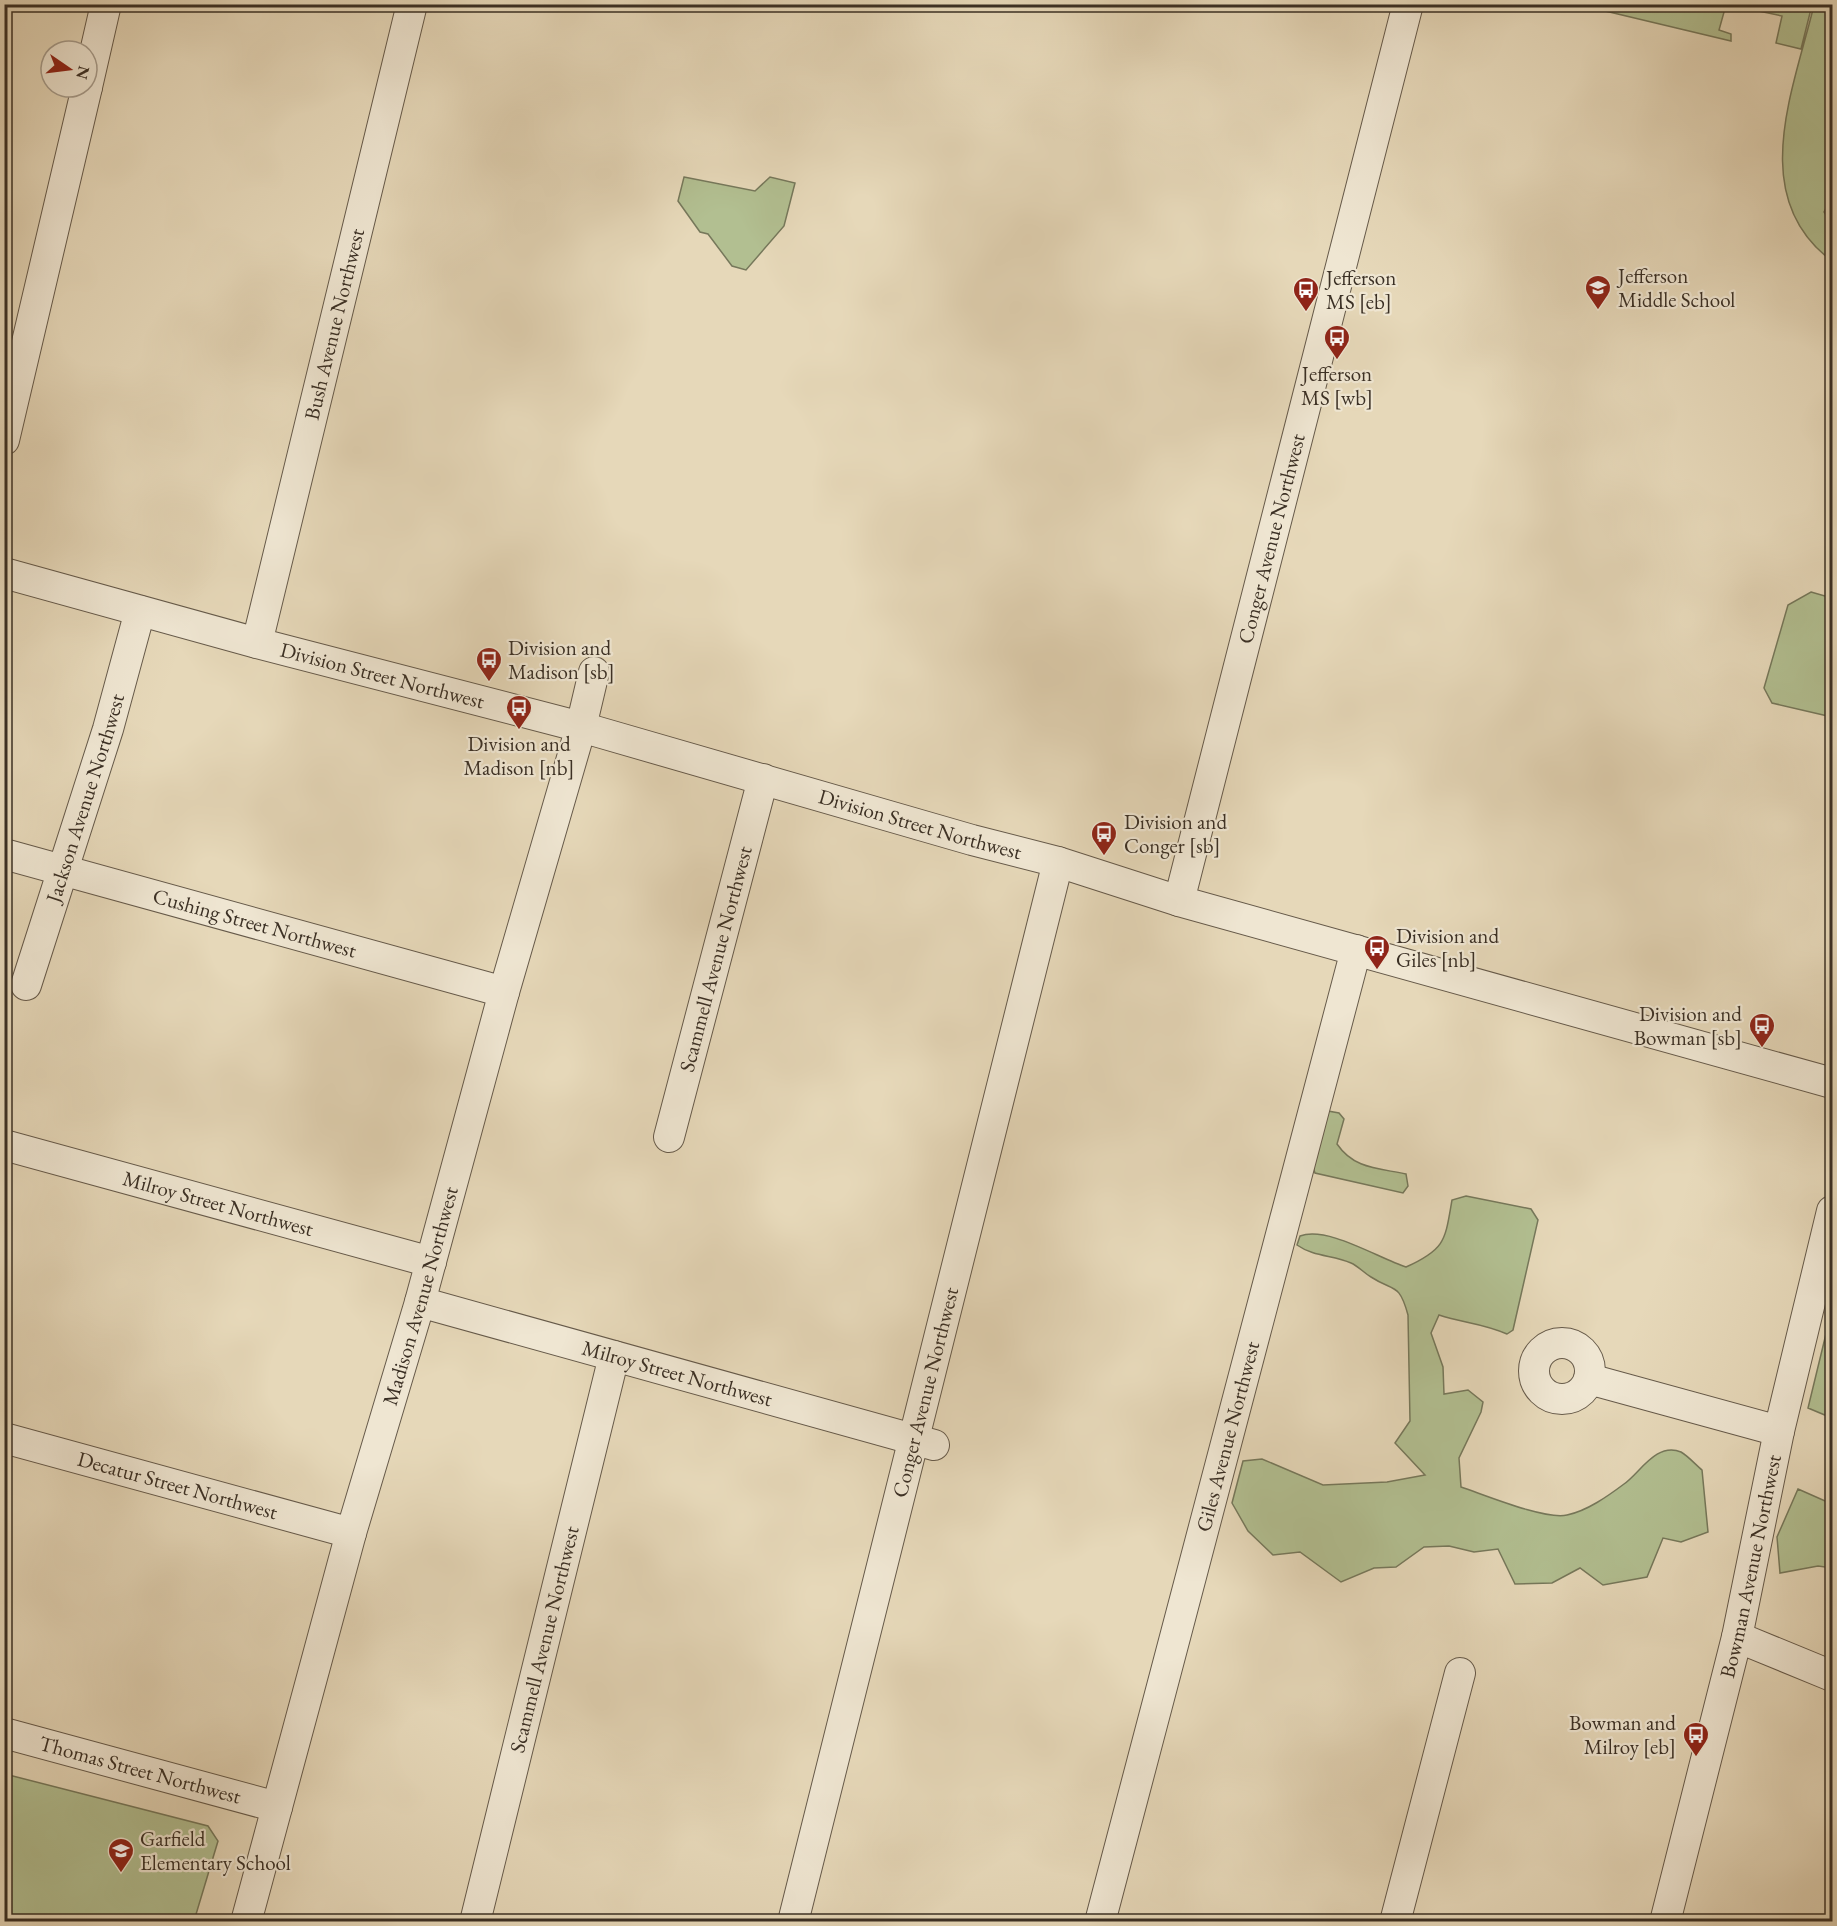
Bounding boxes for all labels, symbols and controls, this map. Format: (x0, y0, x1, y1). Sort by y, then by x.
north arrow (39, 39, 99, 99)
text: N (71, 64, 95, 81)
street label: Bush Avenue Northwest (298, 225, 370, 423)
place label: Jefferson Middle School (1616, 262, 1735, 313)
place label: Jefferson MS [eb] (1324, 264, 1396, 315)
school or university icon: Jefferson Middle School (1583, 273, 1613, 311)
bus stop icon: Jefferson MS [eb] (1291, 275, 1321, 313)
bus stop icon: Jefferson MS [wb] (1322, 323, 1352, 361)
place label: Jefferson MS [wb] (1300, 360, 1373, 411)
street label: Conger Avenue Northwest (1231, 430, 1311, 646)
place label: Division and Madison [sb] (508, 634, 615, 685)
street label: Division Street Northwest (278, 636, 488, 715)
bus stop icon: Division and Madison [sb] (474, 645, 504, 683)
street label: Jackson Avenue Northwest (39, 690, 130, 908)
bus stop icon: Division and Madison [nb] (504, 693, 534, 731)
place label: Division and Madison [nb] (464, 730, 574, 781)
street label: Division Street Northwest (815, 782, 1025, 865)
place label: Division and Conger [sb] (1124, 808, 1227, 859)
bus stop icon: Division and Conger [sb] (1089, 819, 1119, 857)
street label: Scammell Avenue Northwest (673, 843, 758, 1075)
street label: Cushing Street Northwest (150, 882, 360, 964)
place label: Division and Giles [nb] (1396, 922, 1499, 973)
bus stop icon: Division and Giles [nb] (1362, 933, 1392, 971)
place label: Division and Bowman [sb] (1634, 1000, 1742, 1051)
bus stop icon: Division and Bowman [sb] (1747, 1011, 1777, 1049)
street label: Milroy Street Northwest (120, 1164, 317, 1242)
street label: Madison Avenue Northwest (376, 1183, 464, 1408)
street label: Conger Avenue Northwest (886, 1284, 964, 1500)
street label: Milroy Street Northwest (579, 1334, 776, 1412)
street label: Giles Avenue Northwest (1189, 1338, 1265, 1534)
street label: Decatur Street Northwest (75, 1445, 281, 1525)
street label: Bowman Avenue Northwest (1713, 1452, 1787, 1681)
street label: Scammell Avenue Northwest (503, 1523, 585, 1755)
place label: Bowman and Milroy [eb] (1569, 1709, 1676, 1760)
bus stop icon: Bowman and Milroy [eb] (1681, 1720, 1711, 1758)
street label: Thomas Street Northwest (36, 1729, 244, 1810)
place label: Garfield Elementary School (140, 1825, 291, 1876)
school or university icon: Garfield Elementary School (106, 1836, 136, 1874)

